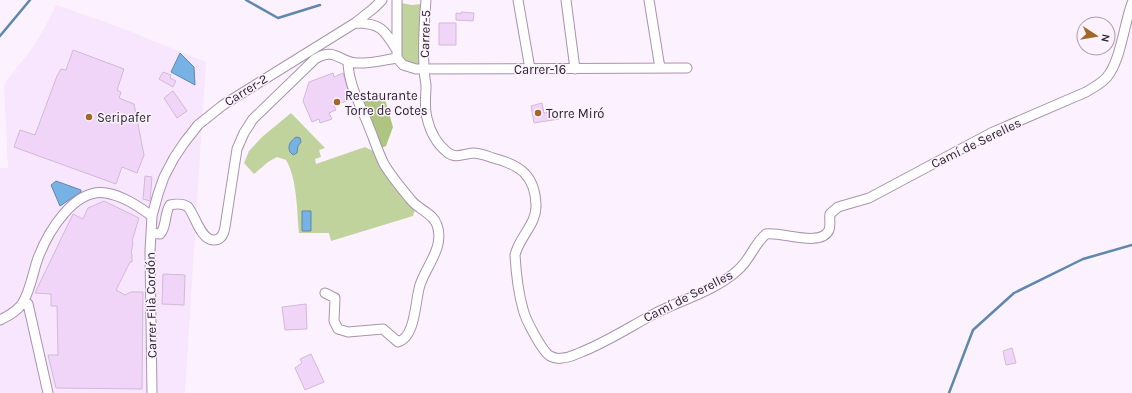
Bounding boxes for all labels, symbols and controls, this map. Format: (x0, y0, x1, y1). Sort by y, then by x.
street label: Carrer-5 (417, 10, 433, 58)
north arrow (1076, 16, 1116, 56)
text: N (1098, 33, 1112, 43)
street label: Carrer-16 (514, 62, 566, 77)
street label: Carrer-2 (222, 71, 270, 109)
place label: Restaurante Torre de Cotes (345, 88, 428, 118)
marker: Restaurante Torre de Cotes (332, 97, 342, 107)
place label: Torre Miró (546, 106, 604, 121)
marker: Torre Miró (533, 108, 543, 118)
place label: Seripafer (97, 110, 151, 125)
marker: Seripafer (84, 112, 94, 122)
street label: Camí de Serelles (928, 115, 1024, 171)
street label: Carrer Filà Cordón (143, 252, 159, 358)
street label: Camí de Serelles (641, 267, 735, 325)

